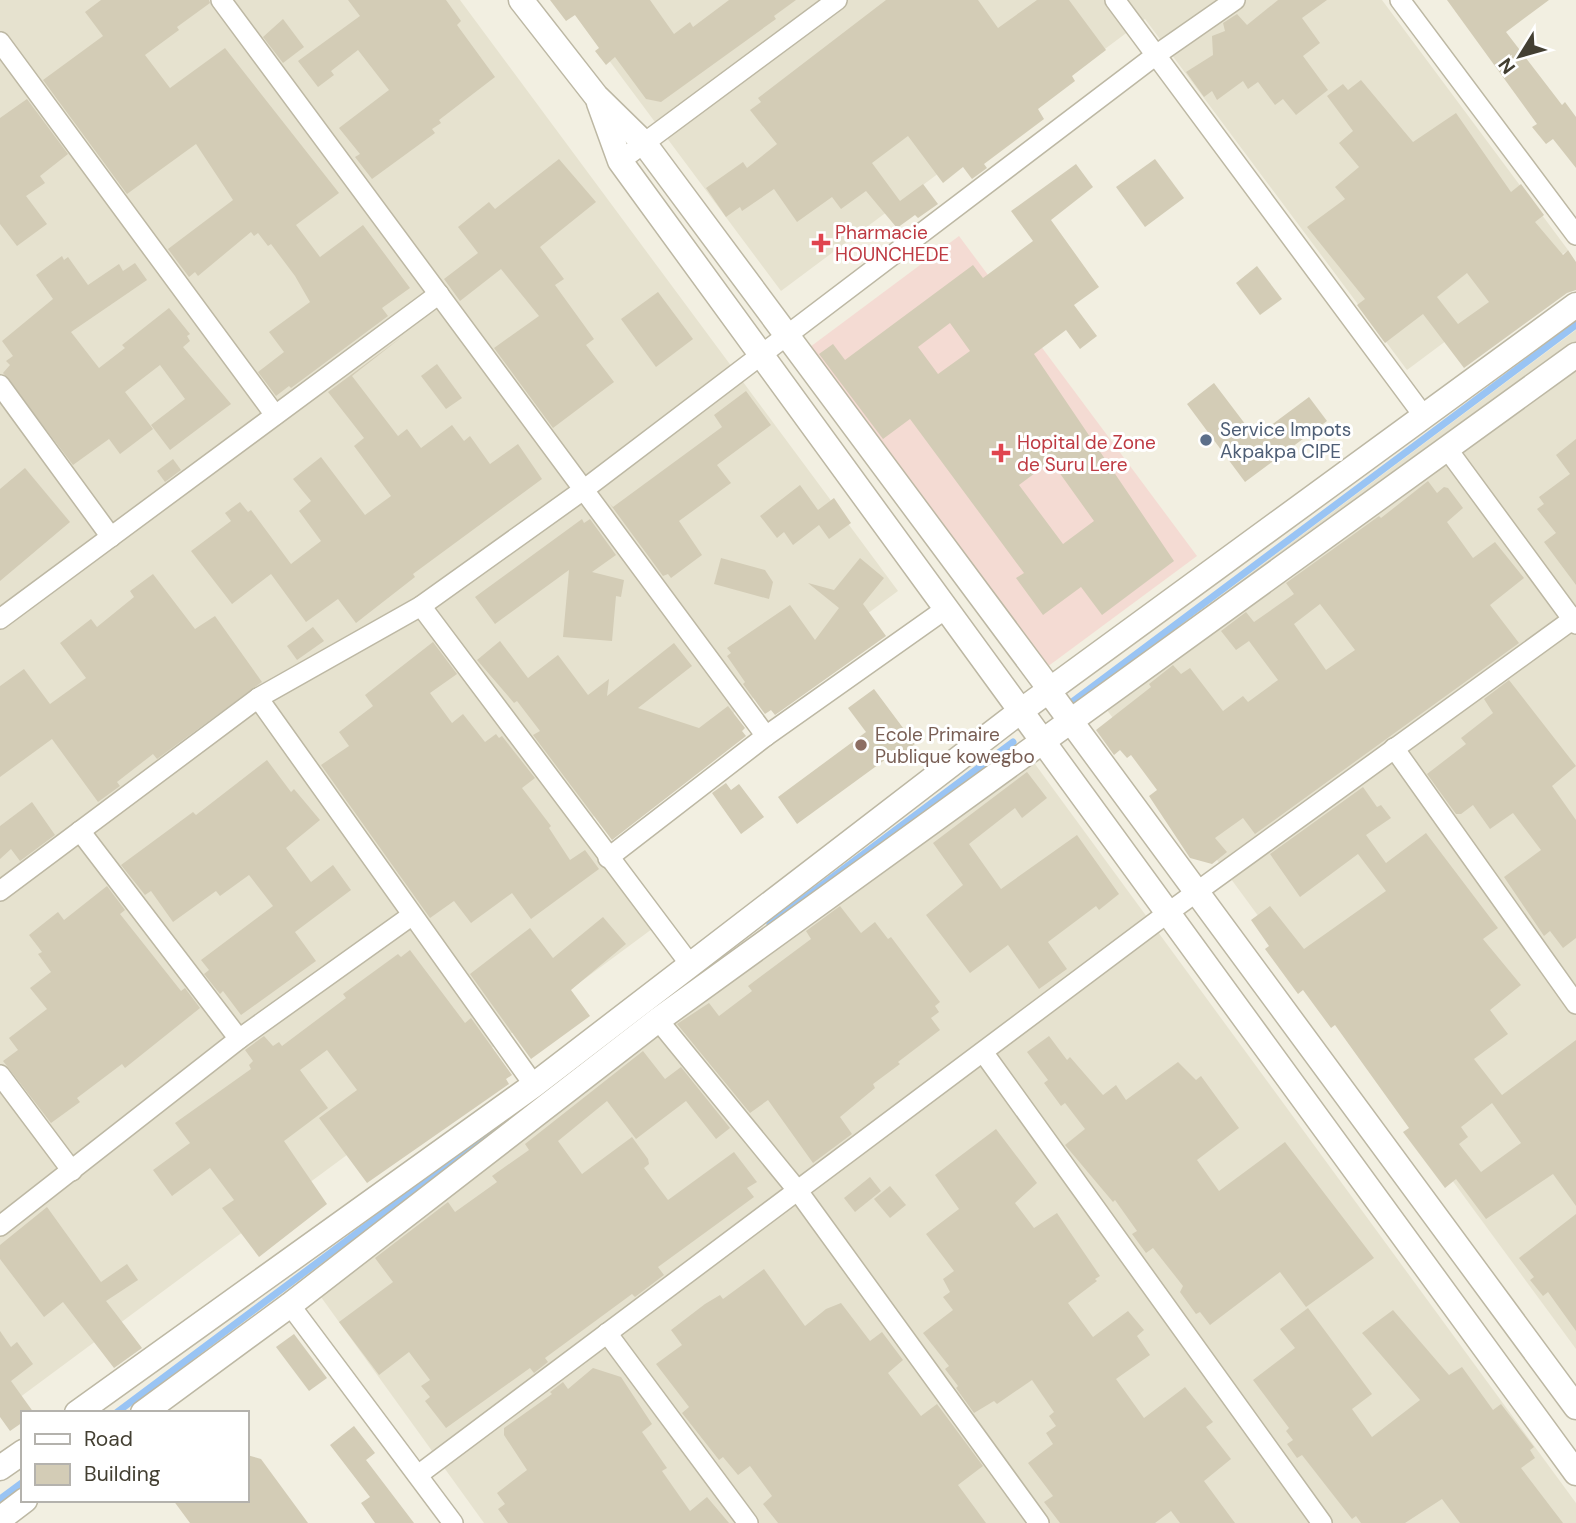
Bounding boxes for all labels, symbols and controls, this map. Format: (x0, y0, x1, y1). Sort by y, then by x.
north arrow (1485, 21, 1555, 91)
text: N (1493, 53, 1521, 79)
place label: Pharmacie HOUNCHEDE (835, 220, 949, 267)
marker: Pharmacie HOUNCHEDE (813, 235, 829, 251)
place label: Service Impots Akpakpa CIPE (1220, 417, 1351, 464)
place label: Hopital de Zone de Suru Lere (1017, 430, 1156, 477)
marker: Service Impots Akpakpa CIPE (1198, 432, 1214, 448)
marker: Hopital de Zone de Suru Lere (991, 443, 1011, 463)
place label: Ecole Primaire Publique kowegbo (875, 722, 1035, 769)
marker: Ecole Primaire Publique kowegbo (853, 737, 869, 753)
legend (21, 1411, 248, 1502)
text: Road (84, 1425, 133, 1453)
text: Building (84, 1460, 161, 1488)

